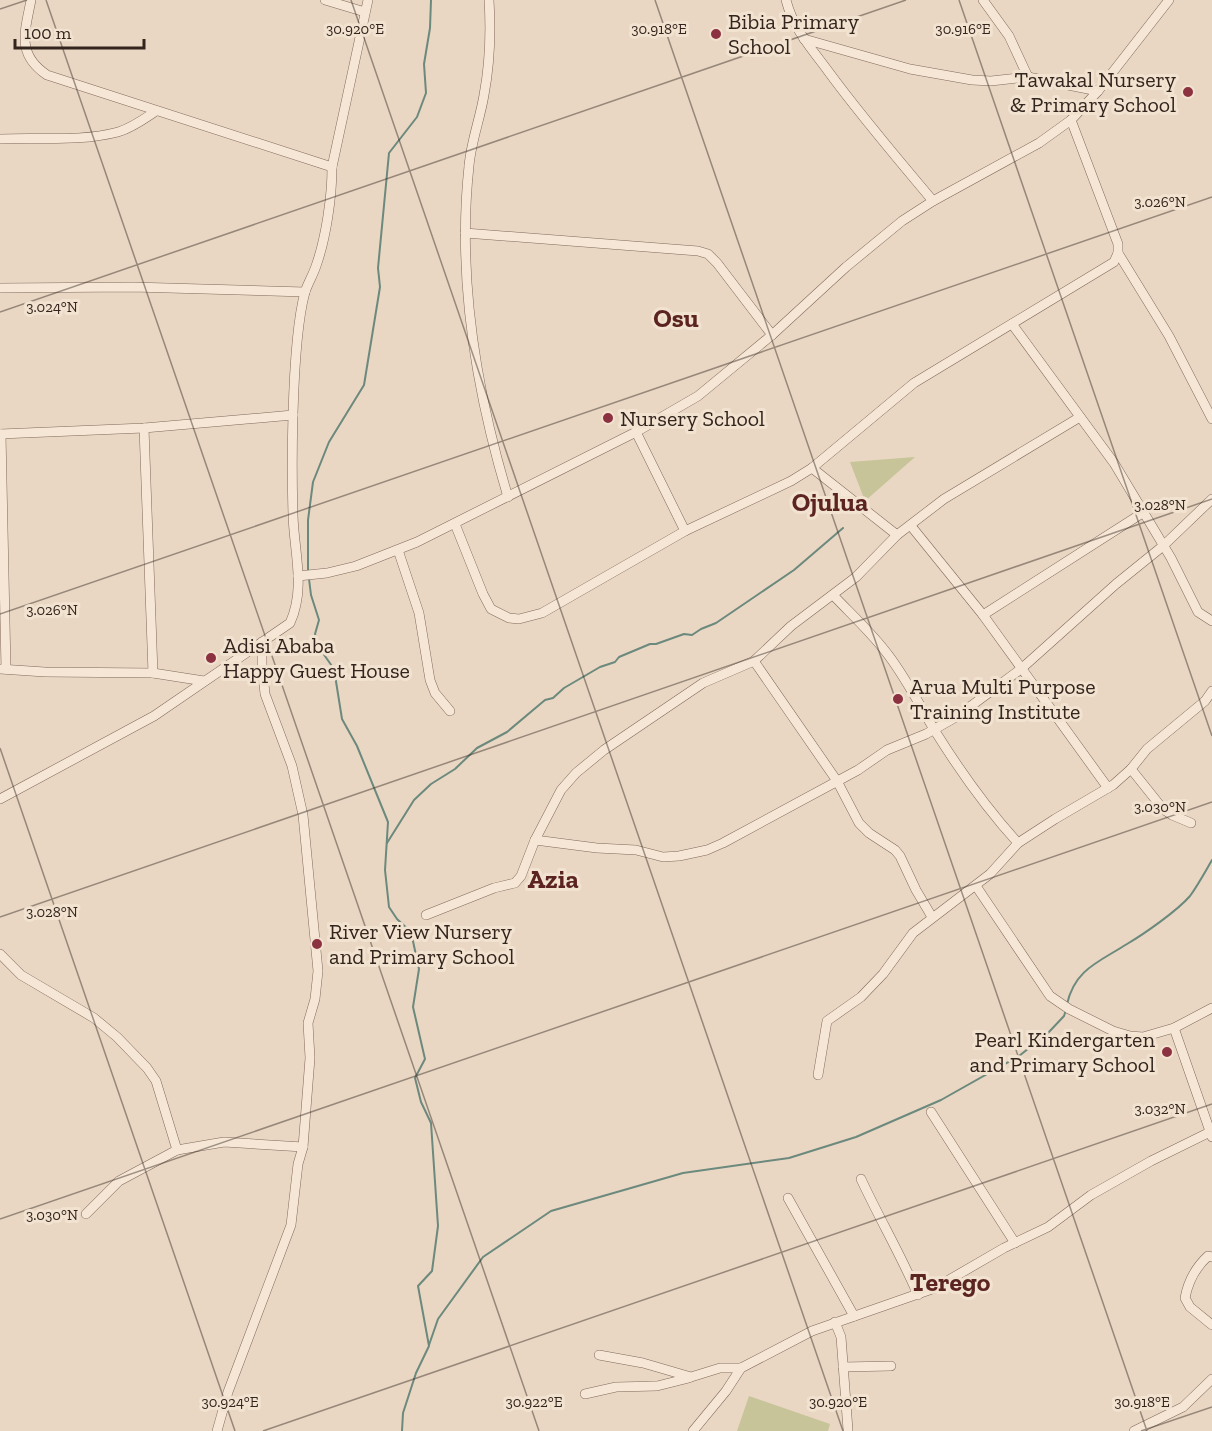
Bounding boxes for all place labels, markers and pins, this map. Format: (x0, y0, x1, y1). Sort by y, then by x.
place label: Bibia Primary School (728, 8, 860, 60)
marker: Bibia Primary School (709, 27, 723, 41)
place label: Tawakal Nursery & Primary School (1010, 66, 1177, 118)
marker: Tawakal Nursery & Primary School (1181, 85, 1195, 99)
place label: Nursery School (620, 405, 765, 432)
marker: Nursery School (601, 411, 615, 425)
place label: Adisi Ababa Happy Guest House (223, 632, 410, 684)
marker: Adisi Ababa Happy Guest House (204, 651, 218, 665)
place label: Arua Multi Purpose Training Institute (910, 673, 1096, 725)
marker: Arua Multi Purpose Training Institute (891, 692, 905, 706)
place label: River View Nursery and Primary School (329, 918, 515, 970)
marker: River View Nursery and Primary School (310, 937, 324, 951)
place label: Pearl Kindergarten and Primary School (969, 1026, 1155, 1078)
marker: Pearl Kindergarten and Primary School (1160, 1045, 1174, 1059)

